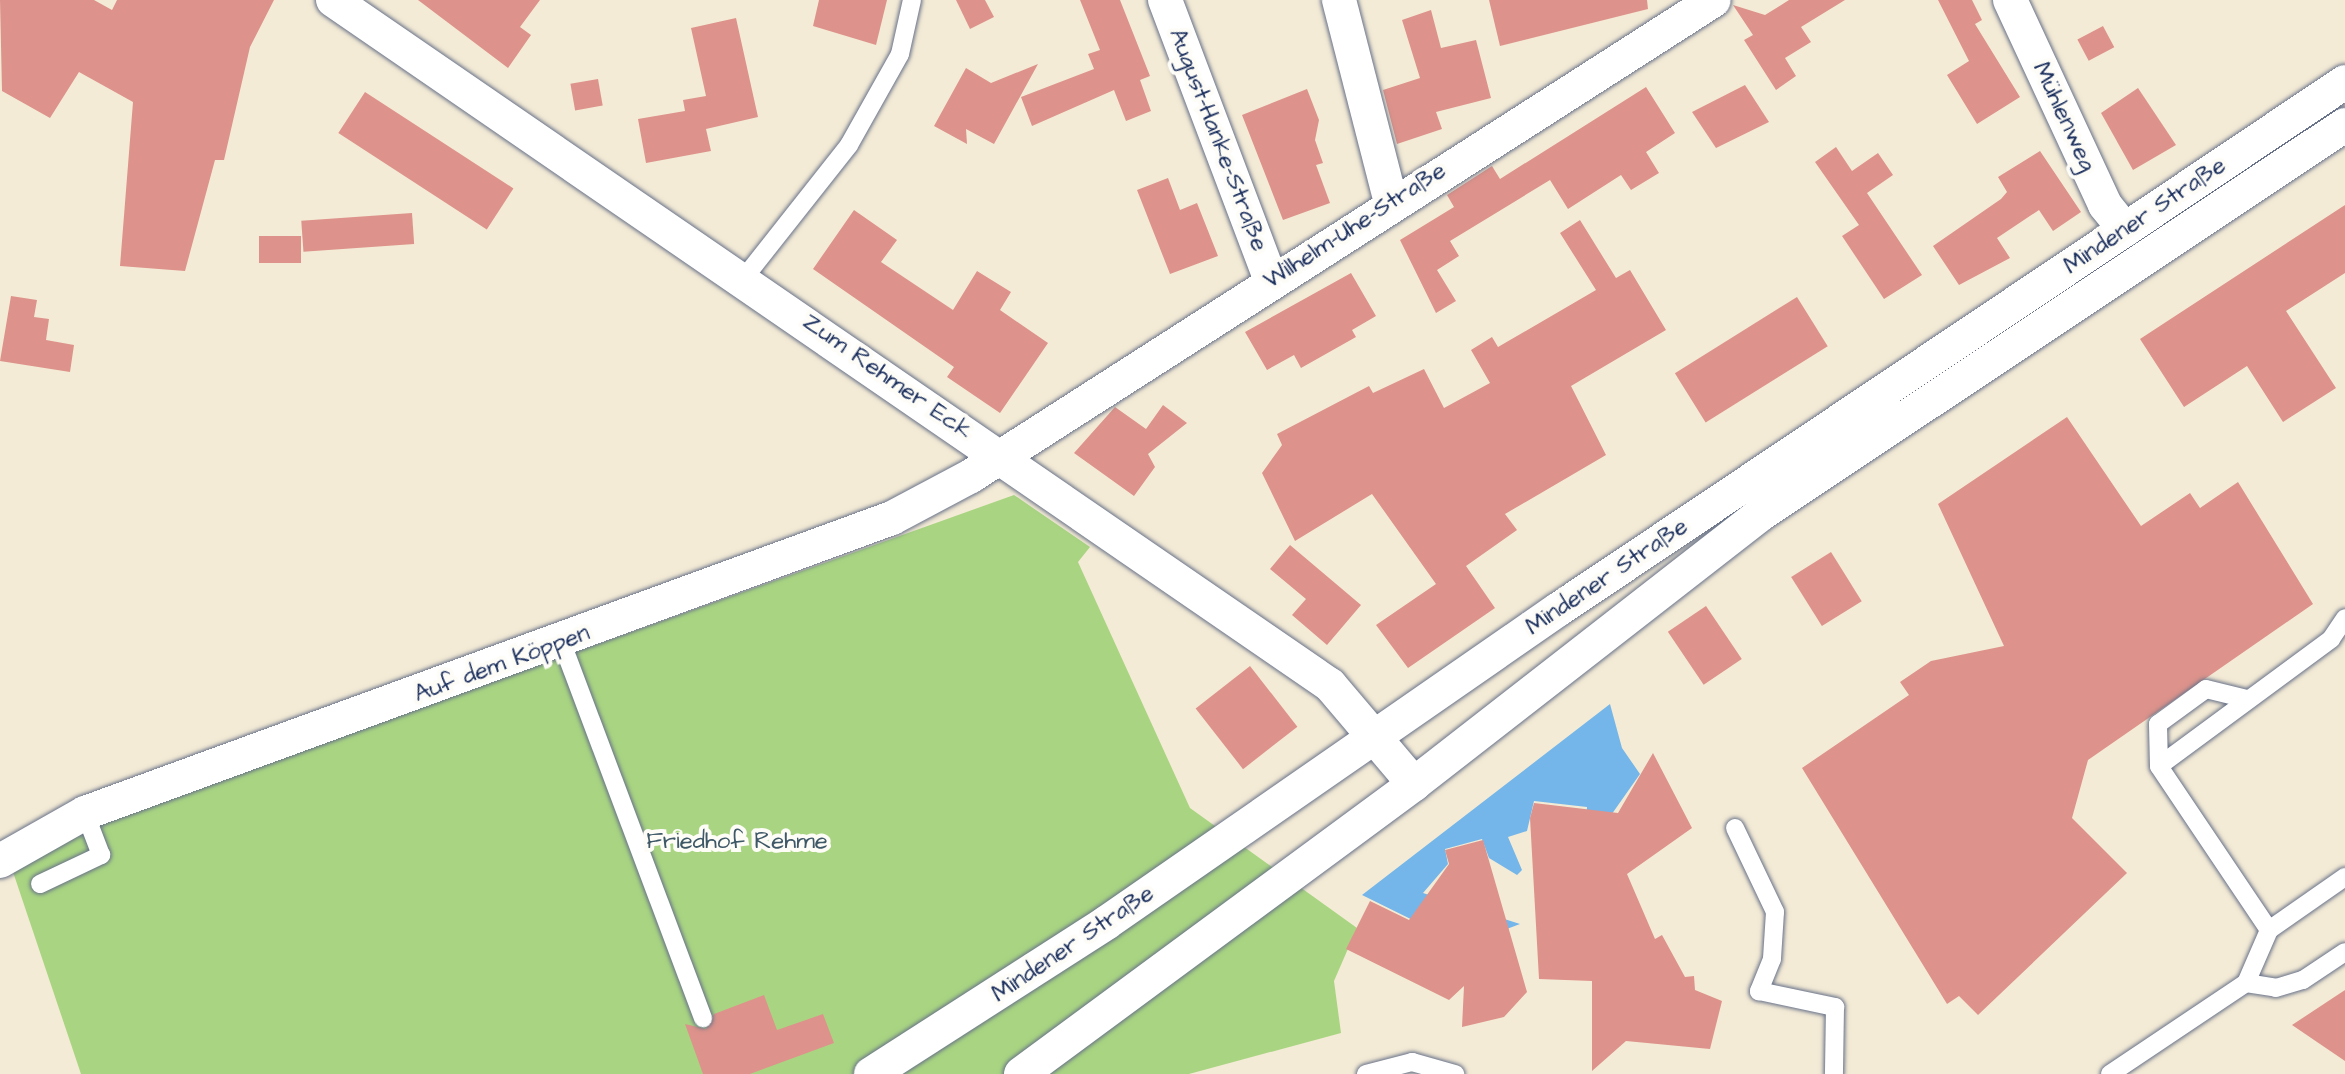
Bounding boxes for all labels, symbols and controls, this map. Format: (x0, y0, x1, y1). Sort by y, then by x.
street label: August-Hanke-Straße (1162, 25, 1274, 255)
street label: Mühlenweg (2026, 58, 2102, 176)
street label: Mindener Straße (2059, 151, 2231, 281)
street label: Wilhelm-Uhe-Straße (1259, 156, 1451, 296)
street label: Zum Rehmer Eck (797, 308, 977, 446)
street label: Mindener Straße (1521, 512, 1693, 642)
street label: Auf dem Köppen (410, 619, 594, 709)
park label: Friedhof Rehme (646, 828, 828, 856)
street label: Mindener Straße (987, 879, 1159, 1009)

